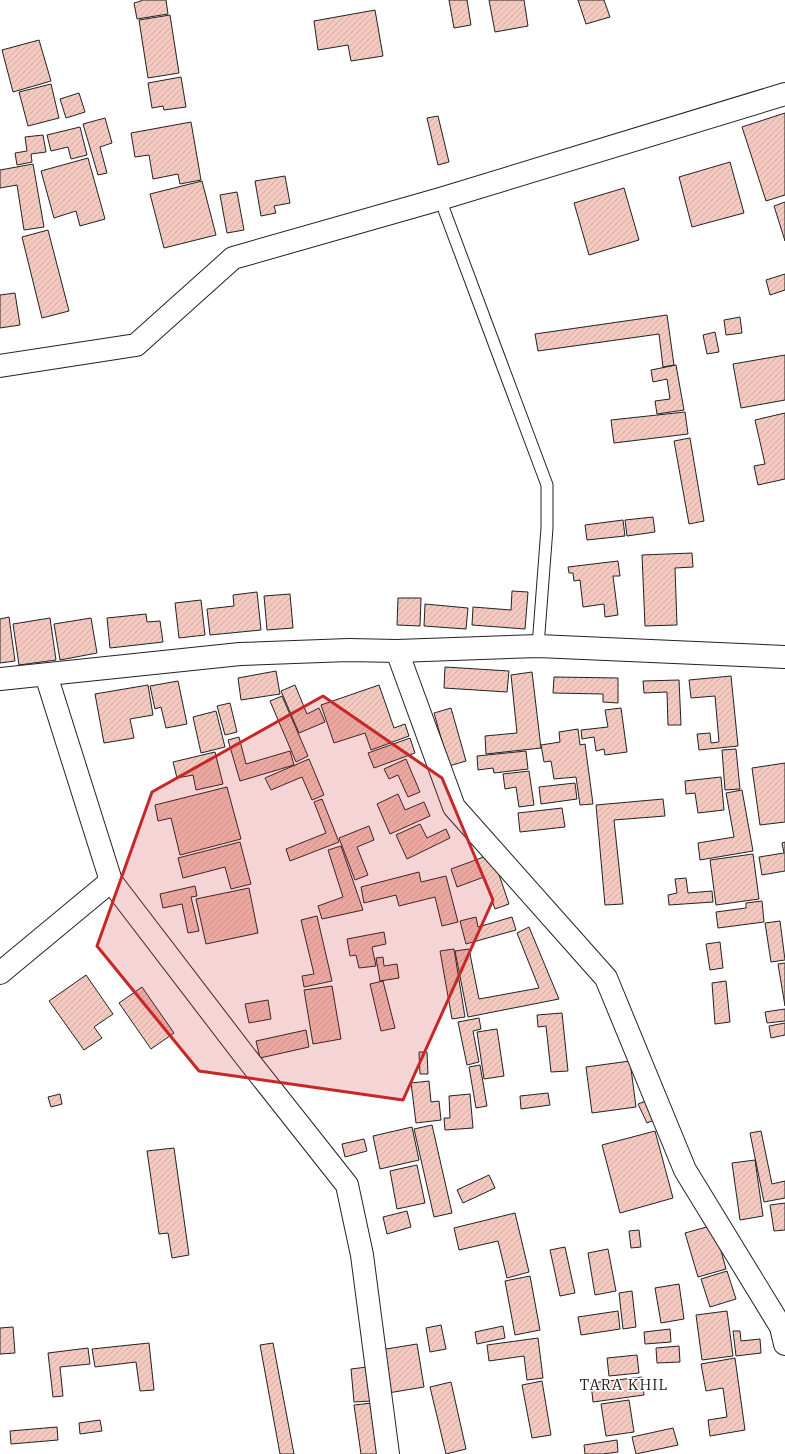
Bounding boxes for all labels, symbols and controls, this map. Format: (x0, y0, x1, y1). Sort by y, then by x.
district label: TARA KHIL (580, 1375, 668, 1394)

